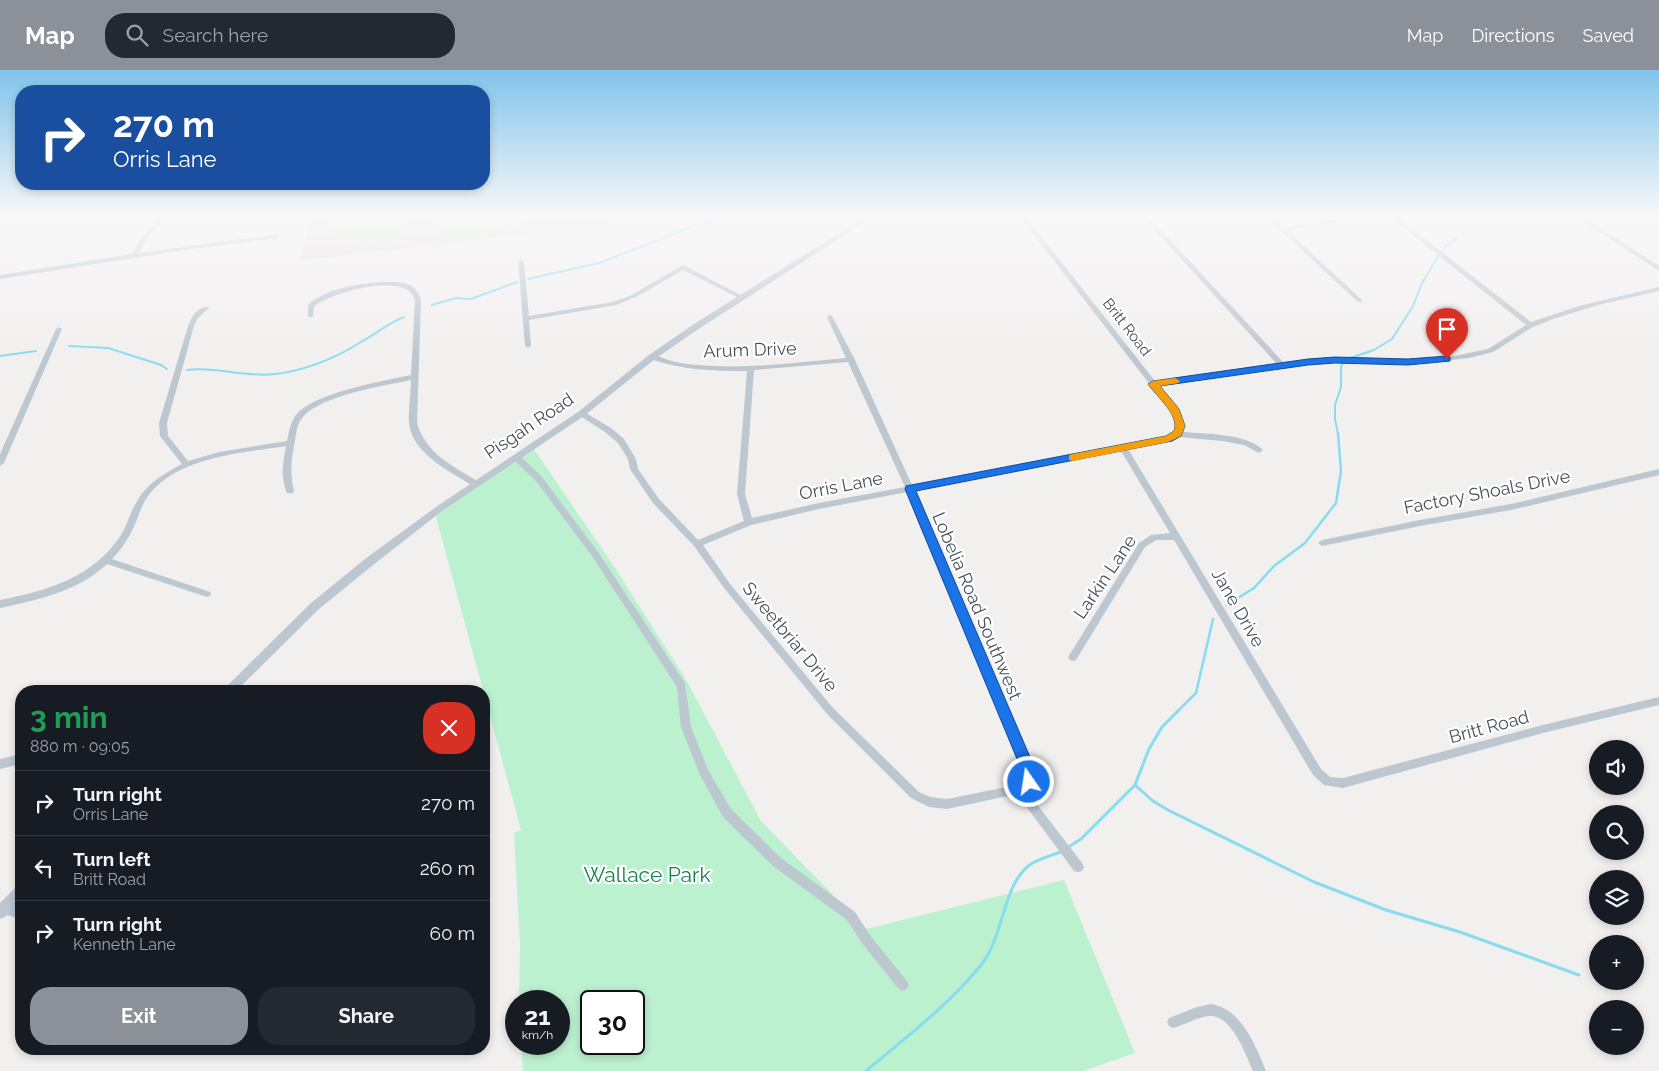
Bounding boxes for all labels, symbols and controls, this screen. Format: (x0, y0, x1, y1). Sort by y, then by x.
search box (105, 13, 455, 58)
text: Map (25, 21, 75, 50)
icon: search (123, 21, 151, 49)
text: Search here (163, 24, 268, 46)
text: Map (1407, 25, 1443, 46)
text: Directions (1471, 25, 1555, 46)
text: Saved (1583, 25, 1634, 46)
text: 270 m (113, 104, 215, 145)
icon: right (30, 105, 95, 170)
text: Orris Lane (113, 146, 216, 172)
street label: Britt Road (1099, 295, 1155, 359)
pin (1426, 308, 1468, 359)
icon: arrive (1433, 315, 1461, 343)
street label: Arum Drive (703, 337, 797, 362)
street label: Pisgah Road (480, 388, 577, 463)
street label: Factory Shoals Drive (1402, 465, 1572, 518)
street label: Orris Lane (797, 467, 885, 504)
street label: Lobelia Road Southwest (928, 509, 1027, 703)
street label: Larkin Lane (1069, 530, 1141, 623)
street label: Jane Drive (1208, 565, 1269, 651)
street label: Sweetbriar Drive (738, 578, 843, 696)
text: 3 min (30, 700, 108, 735)
button: close (423, 702, 475, 754)
street label: Britt Road (1447, 706, 1531, 747)
text: 880 m · 09:05 (30, 737, 129, 756)
map controls (1589, 740, 1644, 1055)
button: sound (1589, 740, 1644, 795)
position arrow (1002, 755, 1054, 807)
text: Turn right (73, 783, 162, 805)
icon: right (30, 789, 58, 817)
text: 270 m (421, 792, 475, 814)
text: Orris Lane (73, 805, 148, 824)
button: search (1589, 805, 1644, 860)
text: Turn left (73, 848, 150, 870)
icon: left (30, 854, 58, 882)
text: 260 m (420, 857, 475, 879)
park label: Wallace Park (583, 862, 711, 887)
text: Britt Road (73, 870, 146, 889)
button: layers (1589, 870, 1644, 925)
text: Turn right (73, 913, 162, 935)
icon: right (30, 919, 58, 947)
text: 60 m (430, 922, 475, 944)
text: Kenneth Lane (73, 935, 176, 954)
button: + (1589, 935, 1644, 990)
button: Exit (30, 987, 248, 1045)
button: Share (258, 987, 475, 1045)
speed limit sign: 30 (580, 990, 645, 1055)
button: − (1589, 1000, 1644, 1055)
text: 21 (524, 1001, 551, 1031)
text: km/h (522, 1028, 553, 1042)

